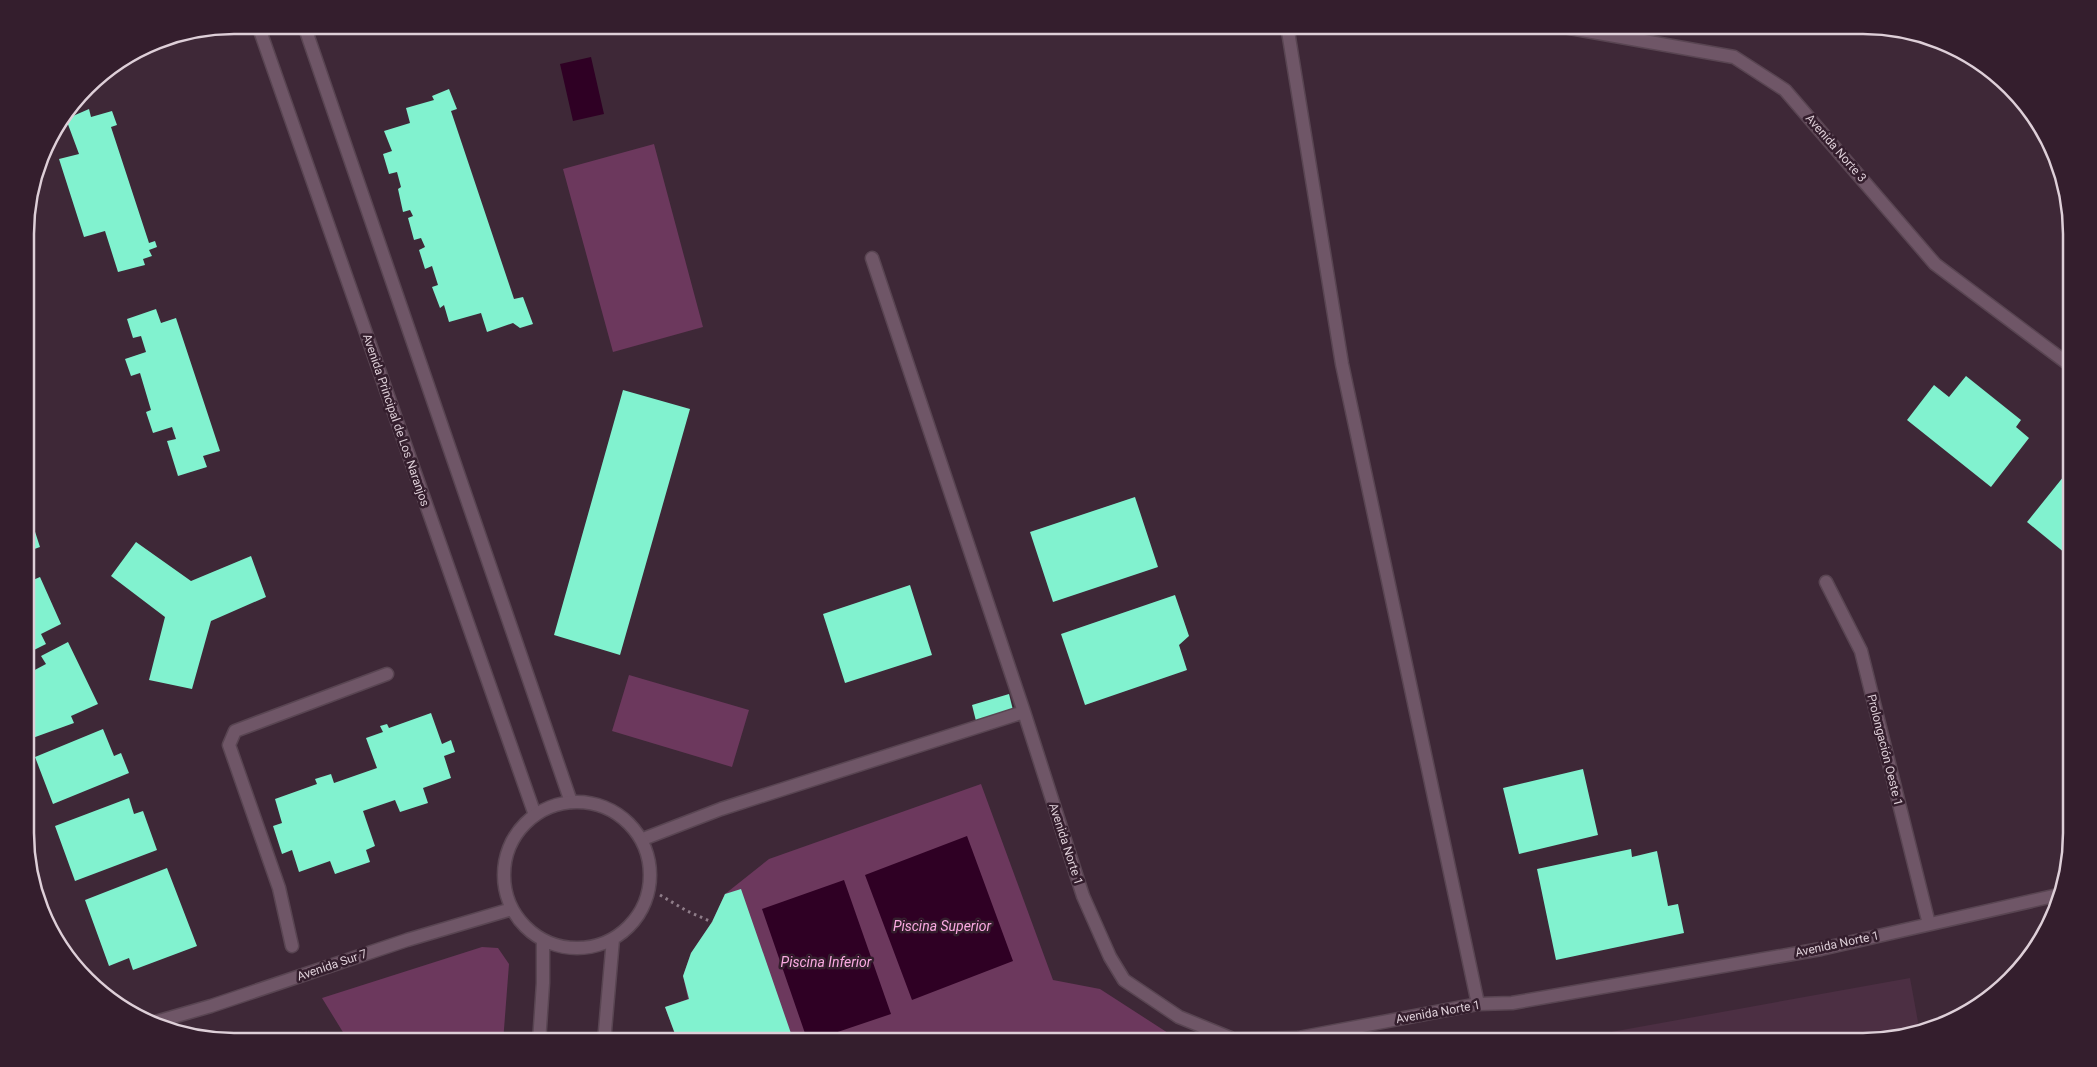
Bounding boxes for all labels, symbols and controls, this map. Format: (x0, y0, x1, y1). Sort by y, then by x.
street label: Avenida Norte 3 (1803, 111, 1869, 185)
street label: Avenida Principal de Los Naranjos (360, 332, 432, 508)
street label: Prolongación Oeste 1 (1864, 693, 1906, 807)
street label: Avenida Norte 1 (1046, 801, 1086, 887)
water label: Piscina Superior (893, 918, 992, 934)
street label: Avenida Norte 1 (1794, 928, 1880, 960)
street label: Avenida Sur 7 (295, 946, 369, 983)
water label: Piscina Inferior (781, 954, 872, 970)
street label: Avenida Norte 1 (1395, 998, 1481, 1026)

